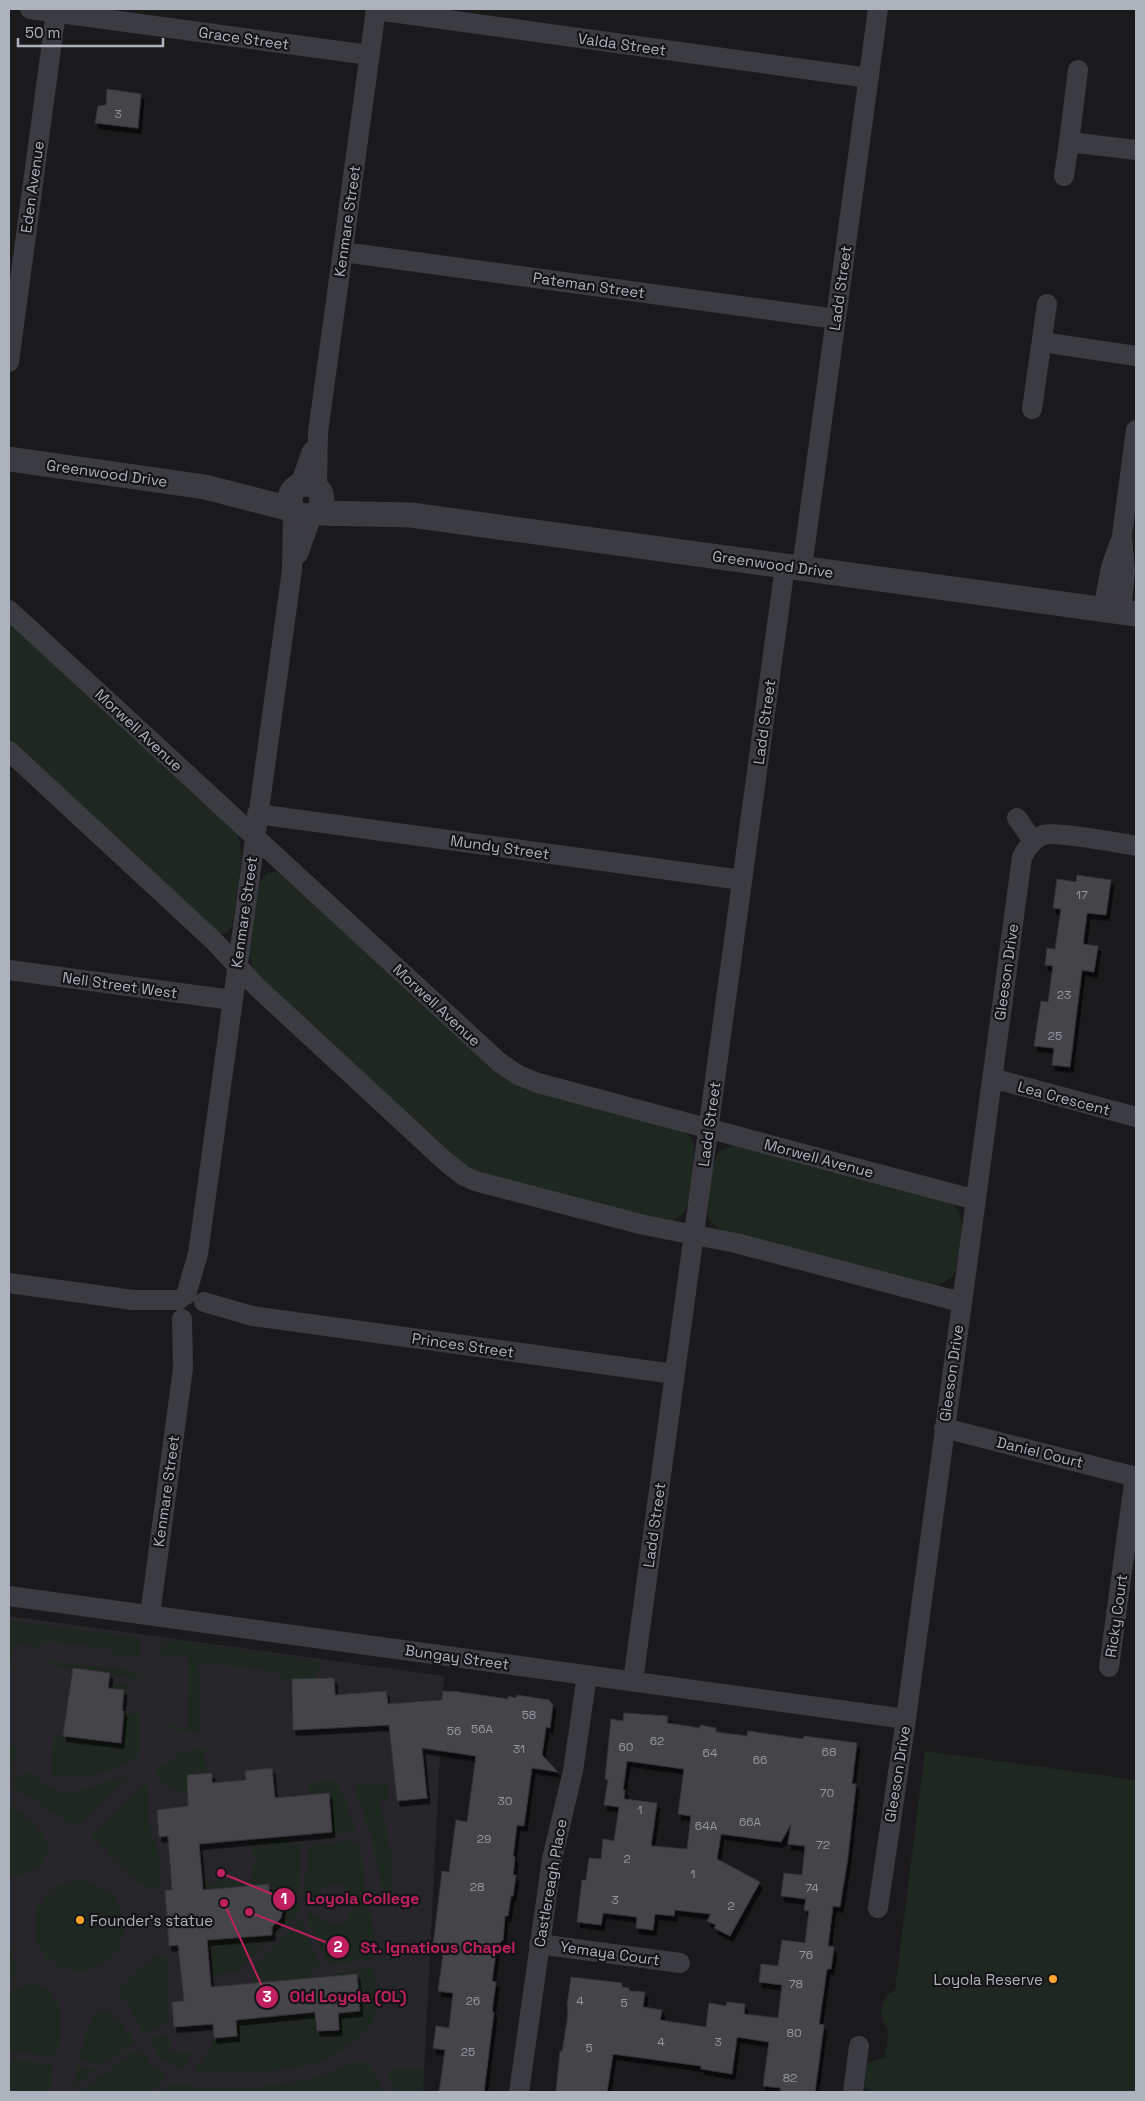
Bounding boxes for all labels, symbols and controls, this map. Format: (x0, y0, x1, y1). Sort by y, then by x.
scale bar (18, 15, 162, 47)
street label: Grace Street (197, 22, 291, 54)
text: 50 m (25, 23, 60, 42)
street label: Valda Street (577, 28, 667, 60)
house number: 3 (114, 106, 122, 122)
street label: Eden Avenue (16, 140, 48, 234)
street label: Kenmare Street (330, 164, 364, 278)
street label: Ladd Street (825, 244, 855, 332)
street label: Pateman Street (532, 268, 646, 302)
street label: Greenwood Drive (45, 455, 169, 491)
street label: Greenwood Drive (711, 546, 835, 582)
street label: Ladd Street (749, 678, 779, 766)
street label: Morwell Avenue (91, 685, 187, 775)
street label: Mundy Street (449, 831, 551, 863)
street label: Kenmare Street (227, 855, 261, 969)
house number: 17 (1076, 887, 1088, 903)
street label: Gleeson Drive (990, 922, 1022, 1022)
street label: Morwell Avenue (389, 960, 485, 1050)
street label: Nell Street West (61, 968, 179, 1002)
house number: 23 (1057, 987, 1071, 1003)
house number: 25 (1048, 1028, 1062, 1044)
street label: Lea Crescent (1016, 1077, 1112, 1119)
street label: Ladd Street (694, 1080, 724, 1168)
street label: Morwell Avenue (762, 1134, 876, 1182)
street label: Gleeson Drive (935, 1323, 967, 1423)
street label: Princes Street (411, 1328, 515, 1362)
street label: Daniel Court (995, 1432, 1085, 1472)
street label: Kenmare Street (149, 1434, 183, 1548)
street label: Ladd Street (639, 1481, 669, 1569)
street label: Ricky Court (1101, 1573, 1131, 1659)
street label: Bungay Street (404, 1640, 511, 1674)
house number: 58 (522, 1707, 536, 1723)
house number: 56A (471, 1721, 493, 1737)
house number: 56 (447, 1723, 461, 1739)
street label: Gleeson Drive (880, 1724, 914, 1824)
house number: 62 (650, 1733, 664, 1749)
house number: 60 (618, 1739, 634, 1755)
house number: 31 (513, 1741, 525, 1757)
house number: 68 (822, 1744, 836, 1760)
house number: 64 (703, 1745, 718, 1761)
house number: 66 (753, 1752, 767, 1768)
house number: 70 (820, 1785, 834, 1801)
house number: 30 (498, 1793, 512, 1809)
house number: 1 (637, 1802, 643, 1818)
house number: 66A (739, 1814, 762, 1830)
street label: Castlereagh Place (529, 1817, 571, 1949)
house number: 64A (695, 1818, 718, 1834)
house number: 29 (477, 1831, 491, 1847)
house number: 72 (816, 1837, 830, 1853)
house number: 2 (623, 1851, 631, 1867)
house number: 1 (690, 1866, 696, 1882)
house number: 28 (470, 1879, 484, 1895)
house number: 74 (805, 1880, 819, 1896)
callout: Loyola College (271, 1883, 429, 1914)
text: Loyola College (307, 1888, 419, 1909)
text: 1 (281, 1889, 287, 1908)
house number: 3 (611, 1892, 619, 1908)
house number: 2 (727, 1898, 735, 1914)
place label: Founder's statue (90, 1911, 213, 1930)
marker: Founder's statue (74, 1914, 86, 1926)
callout: St. Ignatious Chapel (325, 1931, 526, 1962)
text: 2 (334, 1937, 343, 1956)
text: St. Ignatious Chapel (360, 1937, 516, 1958)
street label: Yemaya Court (559, 1937, 661, 1969)
house number: 76 (799, 1947, 813, 1963)
place label: Loyola Reserve (934, 1970, 1043, 1989)
marker: Loyola Reserve (1047, 1973, 1059, 1985)
house number: 78 (789, 1976, 803, 1992)
callout: Old Loyola (OL) (254, 1981, 416, 2012)
text: Old Loyola (OL) (290, 1986, 406, 2007)
text: 3 (262, 1987, 272, 2006)
house number: 26 (466, 1993, 480, 2009)
house number: 4 (576, 1993, 584, 2009)
house number: 5 (620, 1995, 628, 2011)
house number: 80 (786, 2025, 802, 2041)
house number: 4 (657, 2034, 665, 2050)
house number: 3 (714, 2034, 722, 2050)
house number: 5 (585, 2040, 593, 2056)
house number: 25 (461, 2044, 475, 2060)
house number: 82 (783, 2070, 797, 2086)

